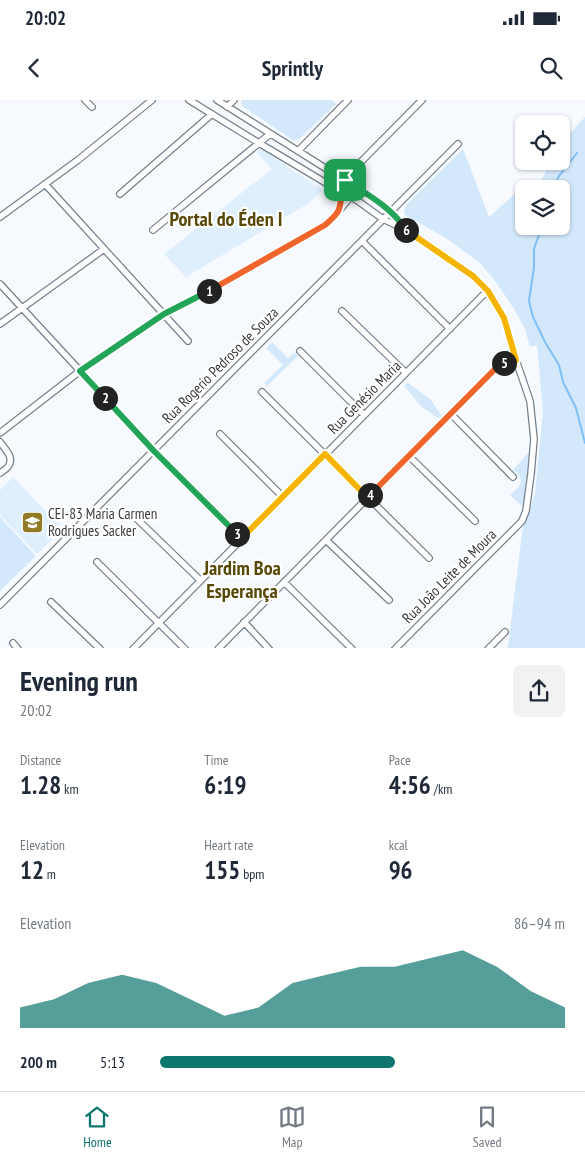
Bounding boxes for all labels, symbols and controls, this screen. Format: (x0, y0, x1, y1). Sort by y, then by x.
text: 20:02 (25, 6, 66, 30)
icon: back (20, 54, 48, 82)
text: Sprintly (262, 54, 323, 82)
icon: search (537, 54, 565, 82)
map controls (515, 115, 570, 235)
button: locate (515, 115, 570, 170)
pin (324, 159, 366, 201)
icon: arrive (331, 166, 359, 194)
button: layers (515, 180, 570, 235)
district label: Portal do Éden I (169, 206, 283, 232)
pin: 6 (394, 218, 418, 242)
text: 6 (403, 221, 410, 239)
pin: 1 (196, 278, 222, 304)
text: 1 (206, 282, 213, 300)
street label: Rua Rogerio Pedroso de Souza (158, 303, 282, 427)
pin: 5 (492, 350, 516, 376)
text: 5 (501, 354, 508, 372)
street label: Rua Genésio Maria (323, 356, 405, 438)
pin: 2 (92, 386, 118, 410)
text: 2 (102, 389, 109, 407)
pin: 4 (358, 482, 382, 508)
text: 4 (367, 486, 374, 504)
place label: CEI-83 Maria Carmen Rodrigues Sacker (48, 504, 157, 540)
school or university icon: CEI-83 Maria Carmen Rodrigues Sacker (20, 510, 44, 534)
pin: 3 (224, 522, 250, 546)
text: 3 (234, 525, 241, 543)
street label: Rua João Leite de Moura (398, 525, 500, 627)
district label: Jardim Boa Esperança (202, 555, 281, 604)
text: Evening run (20, 662, 138, 699)
button: share (513, 665, 565, 717)
text: 20:02 (20, 700, 52, 720)
text: Distance (20, 751, 61, 769)
text: Time (204, 751, 229, 769)
text: Pace (389, 751, 411, 769)
text: 1.28 (20, 769, 61, 801)
text: 6:19 (204, 769, 246, 801)
text: 4:56 (389, 769, 431, 801)
text: km (61, 780, 79, 798)
text: /km (431, 780, 452, 798)
text: Elevation (20, 836, 65, 854)
text: Heart rate (204, 836, 253, 854)
text: kcal (389, 836, 408, 854)
text: 12 (20, 854, 44, 886)
text: 155 (204, 854, 240, 886)
text: 96 (389, 854, 413, 886)
text: m (44, 865, 56, 883)
text: bpm (240, 865, 264, 883)
text: Elevation (20, 913, 71, 933)
text: 86–94 m (514, 913, 565, 933)
text: 200 m (20, 1052, 57, 1072)
text: 5:13 (100, 1052, 125, 1072)
tab: Home (83, 1103, 112, 1151)
tab: Map (278, 1103, 306, 1151)
tab: Saved (473, 1103, 502, 1151)

